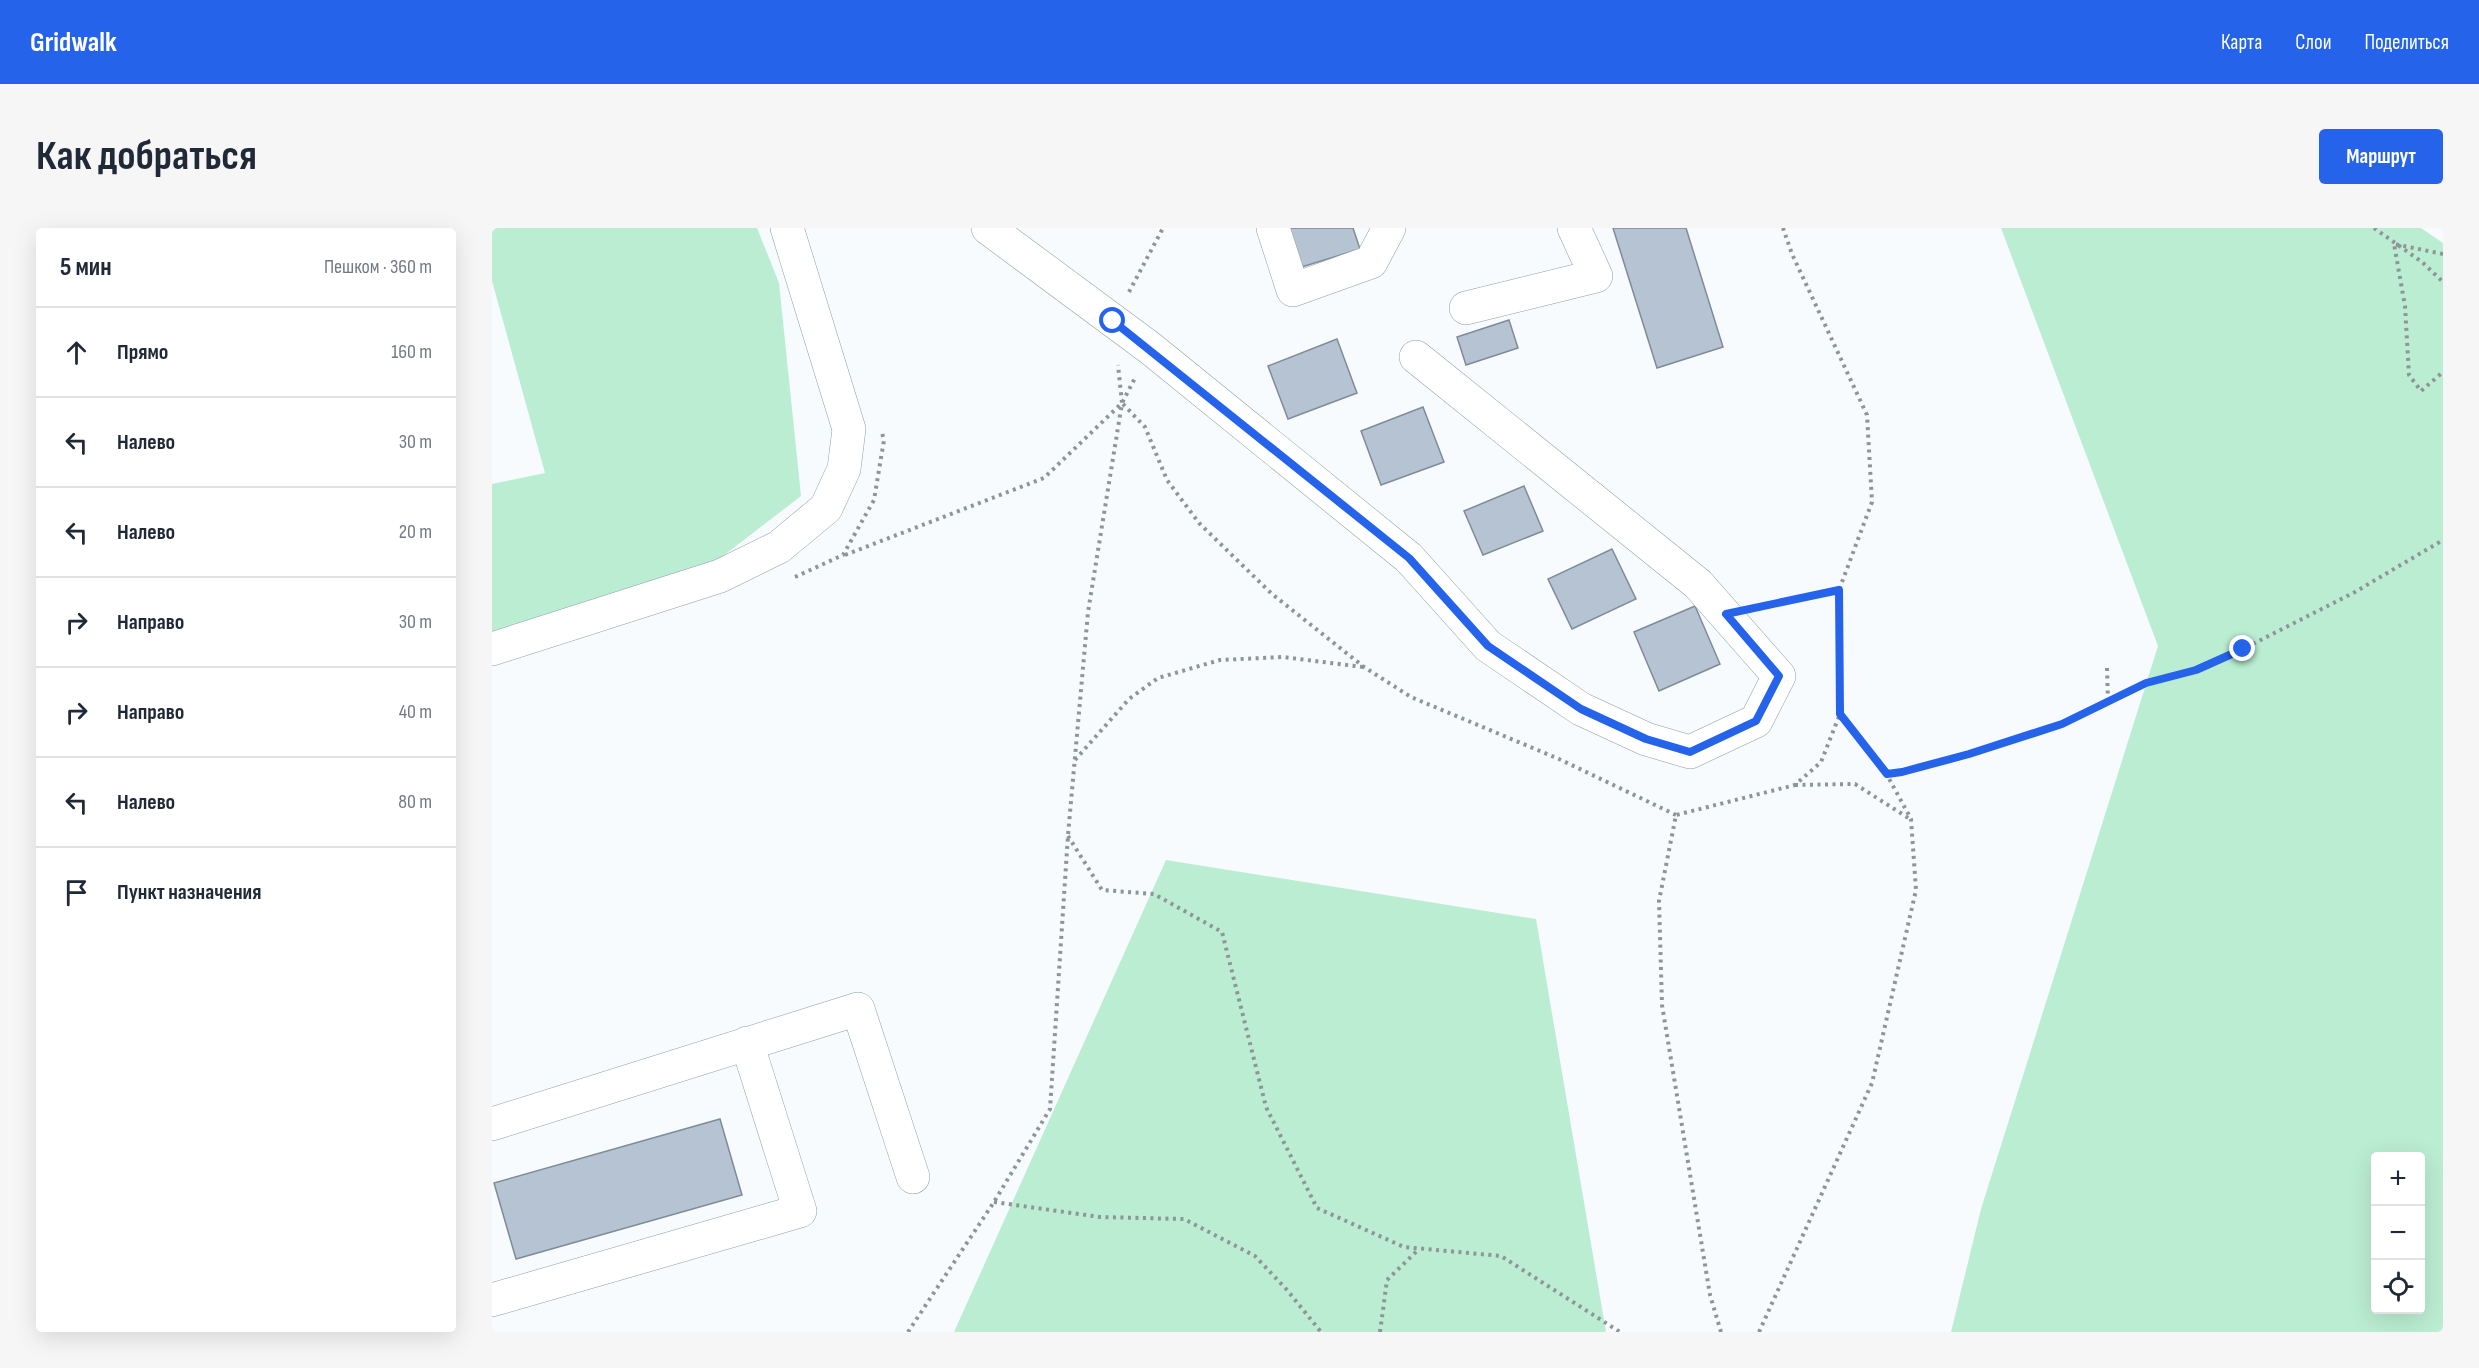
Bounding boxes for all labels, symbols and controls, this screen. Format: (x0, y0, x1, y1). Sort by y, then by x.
text: Gridwalk (30, 26, 117, 59)
text: Карта (2221, 30, 2262, 55)
text: Слои (2295, 30, 2331, 55)
text: Поделиться (2364, 30, 2449, 55)
button: Маршрут (2319, 129, 2443, 184)
text: Как добраться (36, 131, 257, 182)
text: 5 мин (60, 252, 112, 283)
text: Пешком · 360 m (324, 255, 432, 279)
route start (1099, 307, 1125, 333)
icon: ahead (60, 336, 93, 369)
text: Прямо (117, 339, 168, 366)
text: 160 m (391, 340, 432, 364)
icon: left (60, 426, 93, 459)
text: Налево (117, 429, 175, 456)
text: 30 m (399, 430, 432, 454)
icon: left (60, 516, 93, 549)
text: Налево (117, 519, 175, 546)
text: 20 m (399, 520, 432, 544)
icon: right (60, 606, 93, 639)
text: Направо (117, 609, 184, 636)
text: 30 m (399, 610, 432, 634)
route end (2229, 635, 2255, 661)
icon: right (60, 696, 93, 729)
text: Направо (117, 699, 184, 726)
text: 40 m (399, 700, 432, 724)
icon: left (60, 786, 93, 819)
text: Налево (117, 789, 175, 816)
text: 80 m (398, 790, 432, 814)
icon: arrive (60, 876, 93, 909)
text: Пункт назначения (117, 879, 261, 906)
map controls (2371, 1152, 2425, 1314)
button: + (2371, 1152, 2425, 1206)
button: − (2371, 1206, 2425, 1260)
button: locate (2371, 1260, 2425, 1314)

